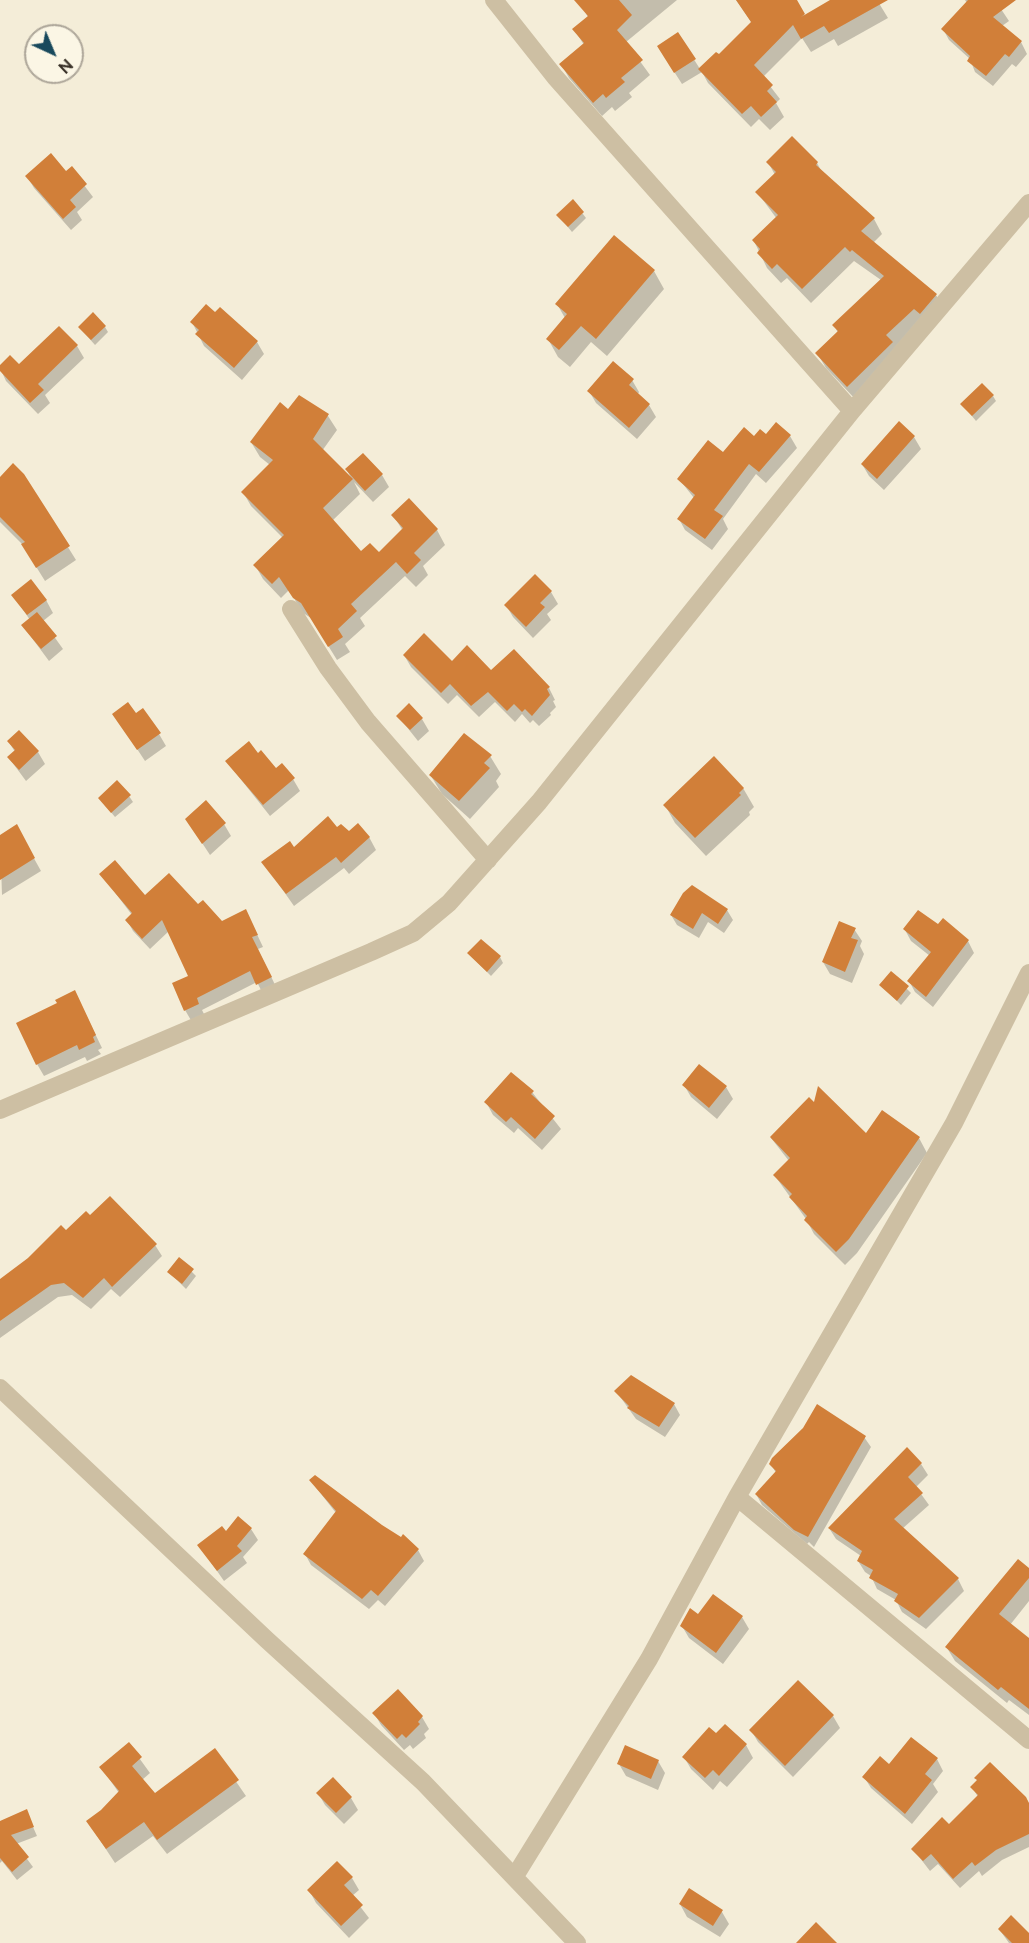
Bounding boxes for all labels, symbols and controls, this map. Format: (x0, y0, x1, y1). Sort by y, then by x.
north arrow (24, 24, 84, 84)
text: N (54, 55, 76, 77)

